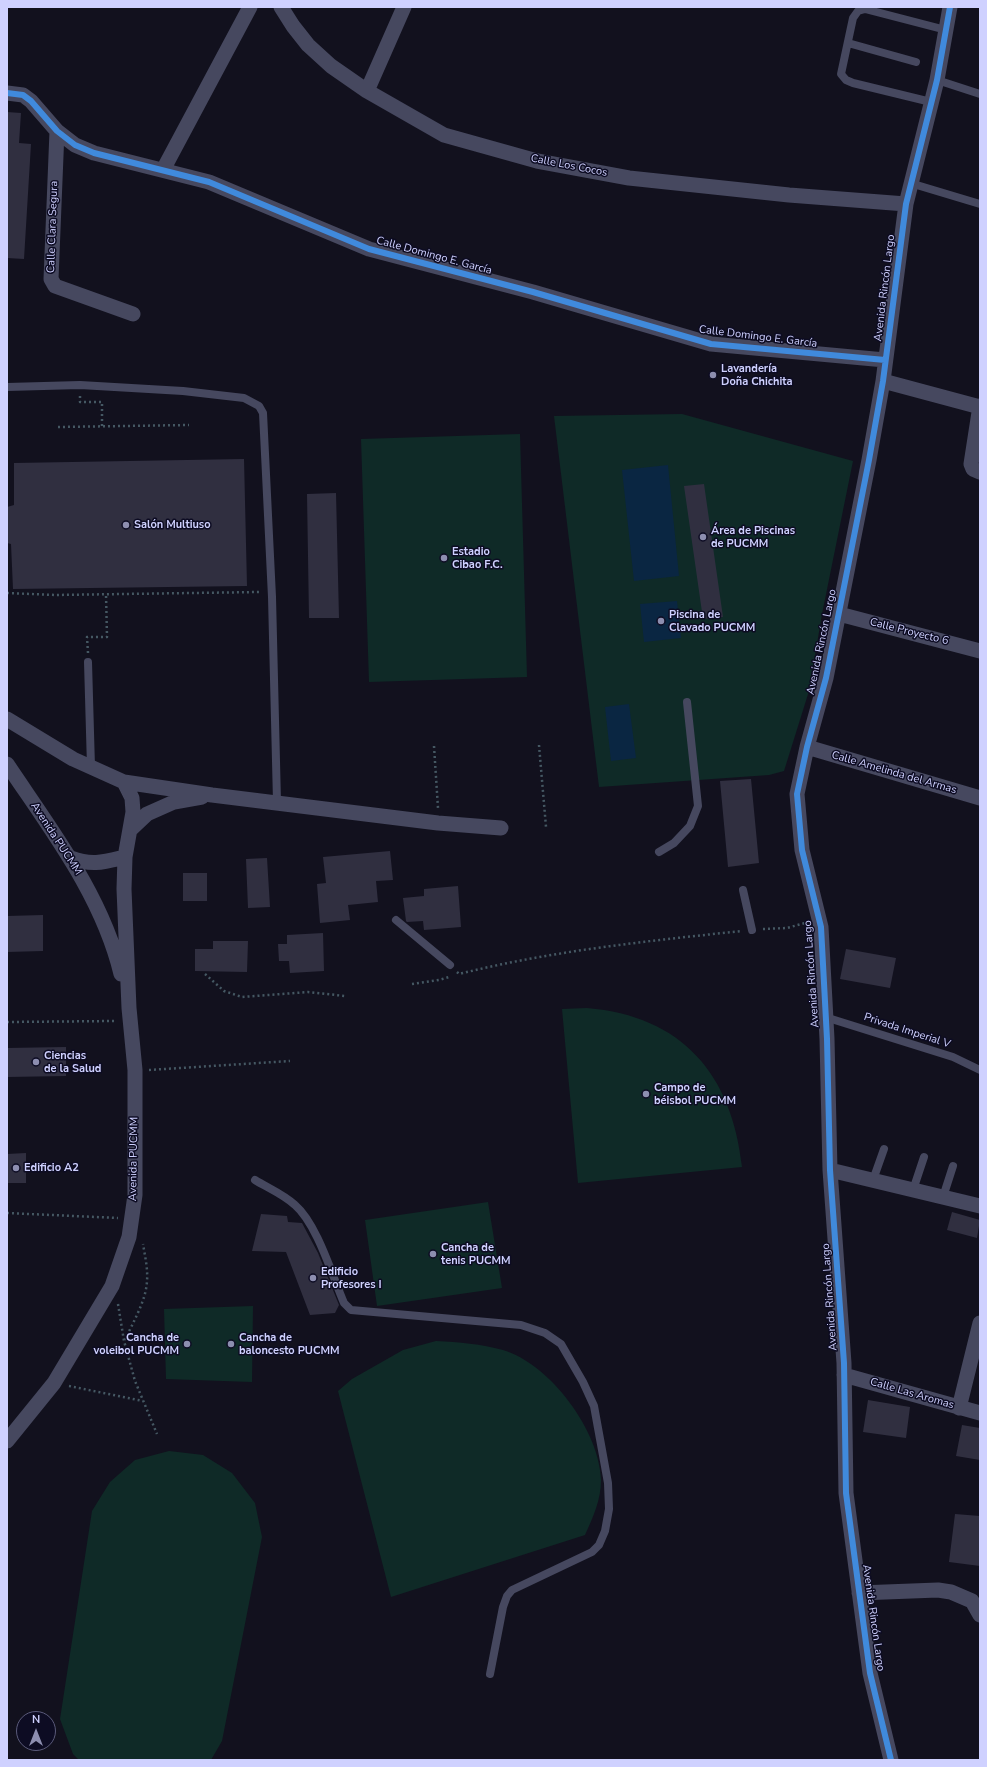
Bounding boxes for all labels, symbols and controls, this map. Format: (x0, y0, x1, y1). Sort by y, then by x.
street label: Calle Los Cocos (530, 152, 608, 180)
street label: Calle Clara Segura (45, 181, 61, 273)
street label: Calle Domingo E. García (375, 234, 493, 278)
street label: Avenida Rincón Largo (872, 234, 898, 342)
street label: Calle Domingo E. García (698, 323, 818, 351)
place label: Lavandería Doña Chichita (721, 362, 793, 388)
marker: Lavandería Doña Chichita (708, 370, 718, 380)
place label: Salón Multiuso (134, 518, 211, 532)
marker: Salón Multiuso (121, 520, 131, 530)
place label: Área de Piscinas de PUCMM (711, 524, 795, 550)
marker: Área de Piscinas de PUCMM (698, 532, 708, 542)
place label: Estadio Cibao F.C. (452, 545, 503, 571)
marker: Estadio Cibao F.C. (439, 553, 449, 563)
street label: Avenida Rincón Largo (804, 588, 840, 696)
place label: Piscina de Clavado PUCMM (669, 608, 755, 634)
marker: Piscina de Clavado PUCMM (656, 616, 666, 626)
street label: Calle Proyecto 6 (868, 616, 950, 648)
street label: Calle Amelinda del Armas (830, 749, 958, 797)
street label: Avenida PUCMM (28, 800, 84, 878)
street label: Avenida Rincón Largo (802, 920, 822, 1028)
street label: Privada Imperial V (862, 1011, 952, 1051)
place label: Ciencias de la Salud (44, 1049, 101, 1075)
marker: Ciencias de la Salud (31, 1057, 41, 1067)
place label: Campo de béisbol PUCMM (654, 1081, 736, 1107)
marker: Campo de béisbol PUCMM (641, 1089, 651, 1099)
street label: Avenida PUCMM (127, 1117, 141, 1201)
place label: Edificio A2 (24, 1161, 79, 1175)
marker: Edificio A2 (11, 1163, 21, 1173)
place label: Cancha de tenis PUCMM (441, 1241, 511, 1267)
street label: Avenida Rincón Largo (820, 1243, 840, 1351)
marker: Cancha de tenis PUCMM (428, 1249, 438, 1259)
place label: Edificio Profesores I (321, 1265, 382, 1291)
marker: Edificio Profesores I (308, 1273, 318, 1283)
place label: Cancha de voleibol PUCMM (93, 1331, 179, 1357)
place label: Cancha de baloncesto PUCMM (239, 1331, 340, 1357)
marker: Cancha de voleibol PUCMM (182, 1339, 192, 1349)
marker: Cancha de baloncesto PUCMM (226, 1339, 236, 1349)
street label: Calle Las Aromas (869, 1376, 955, 1412)
street label: Avenida Rincón Largo (859, 1564, 887, 1672)
north arrow (16, 1711, 56, 1751)
text: N (32, 1712, 40, 1727)

